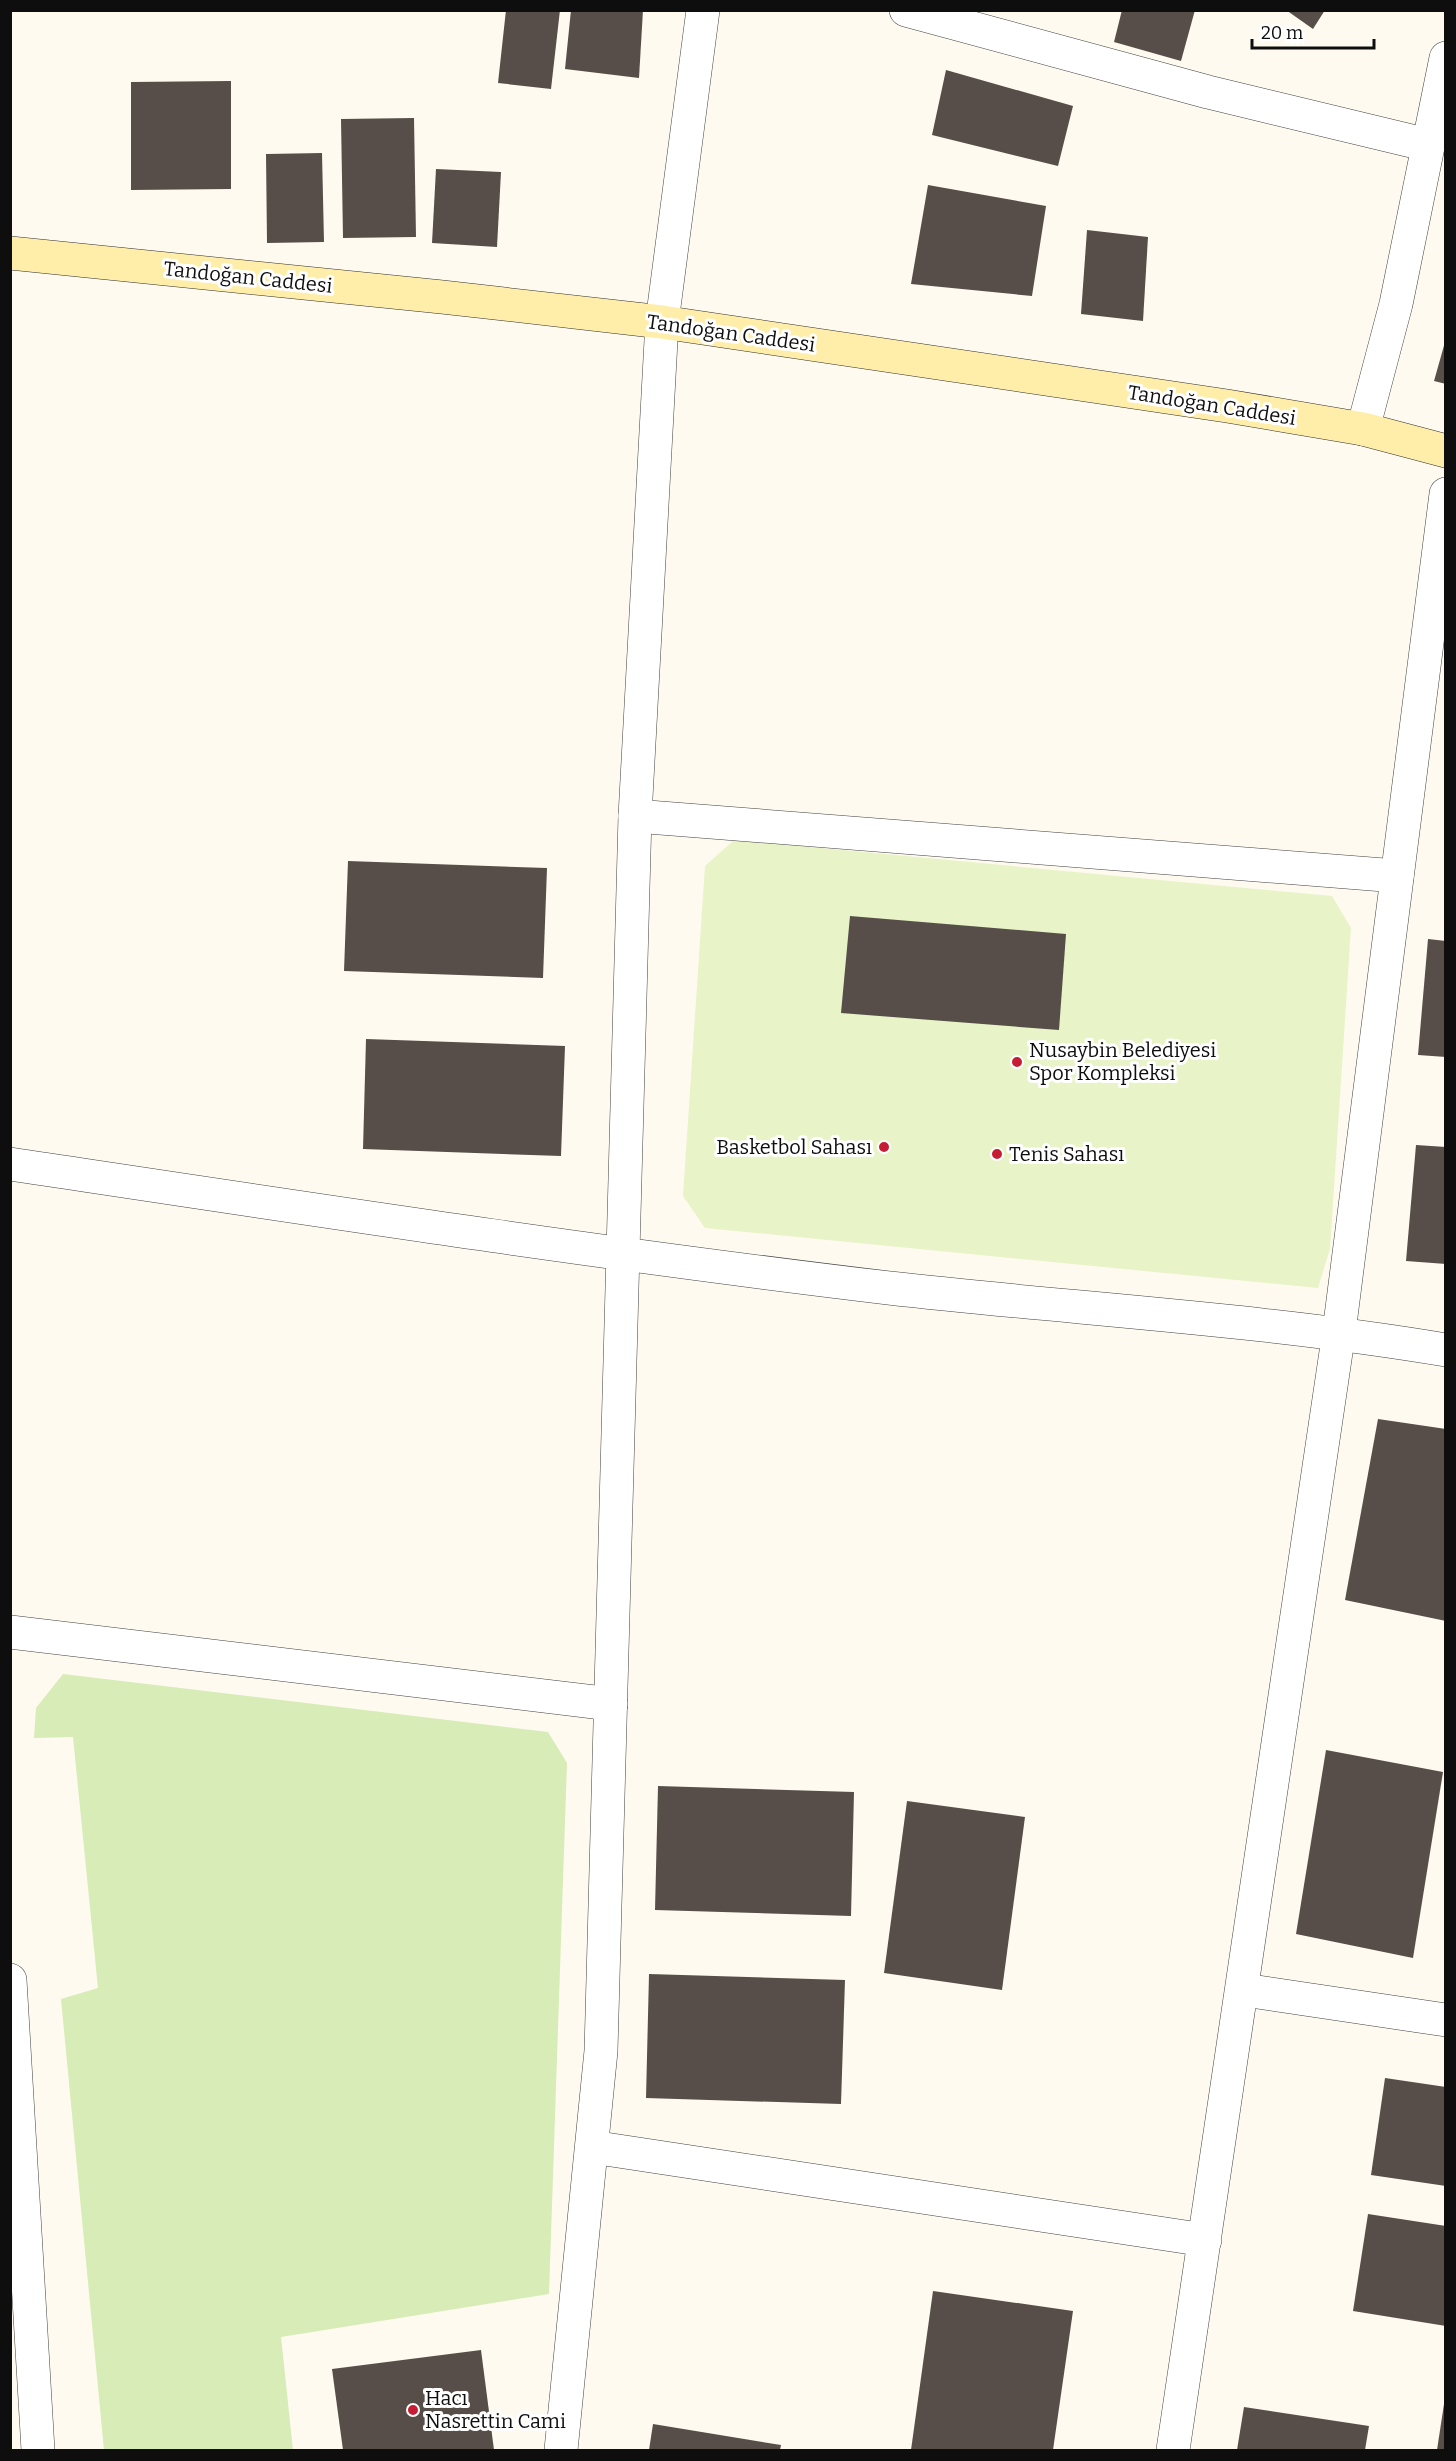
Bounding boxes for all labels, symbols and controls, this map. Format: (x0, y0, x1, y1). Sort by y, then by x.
scale bar (1252, 12, 1374, 50)
text: 20 m (1261, 22, 1303, 44)
street label: Tandoğan Caddesi (162, 256, 334, 298)
street label: Tandoğan Caddesi (645, 309, 817, 357)
street label: Tandoğan Caddesi (1126, 380, 1298, 430)
place label: Nusaybin Belediyesi Spor Kompleksi (1029, 1038, 1216, 1085)
marker: Nusaybin Belediyesi Spor Kompleksi (1010, 1055, 1024, 1069)
place label: Basketbol Sahası (716, 1135, 872, 1159)
marker: Basketbol Sahası (877, 1140, 891, 1154)
place label: Tenis Sahası (1009, 1142, 1124, 1166)
marker: Tenis Sahası (990, 1147, 1004, 1161)
place label: Hacı Nasrettin Cami (425, 2386, 566, 2433)
marker: Hacı Nasrettin Cami (406, 2403, 420, 2417)

